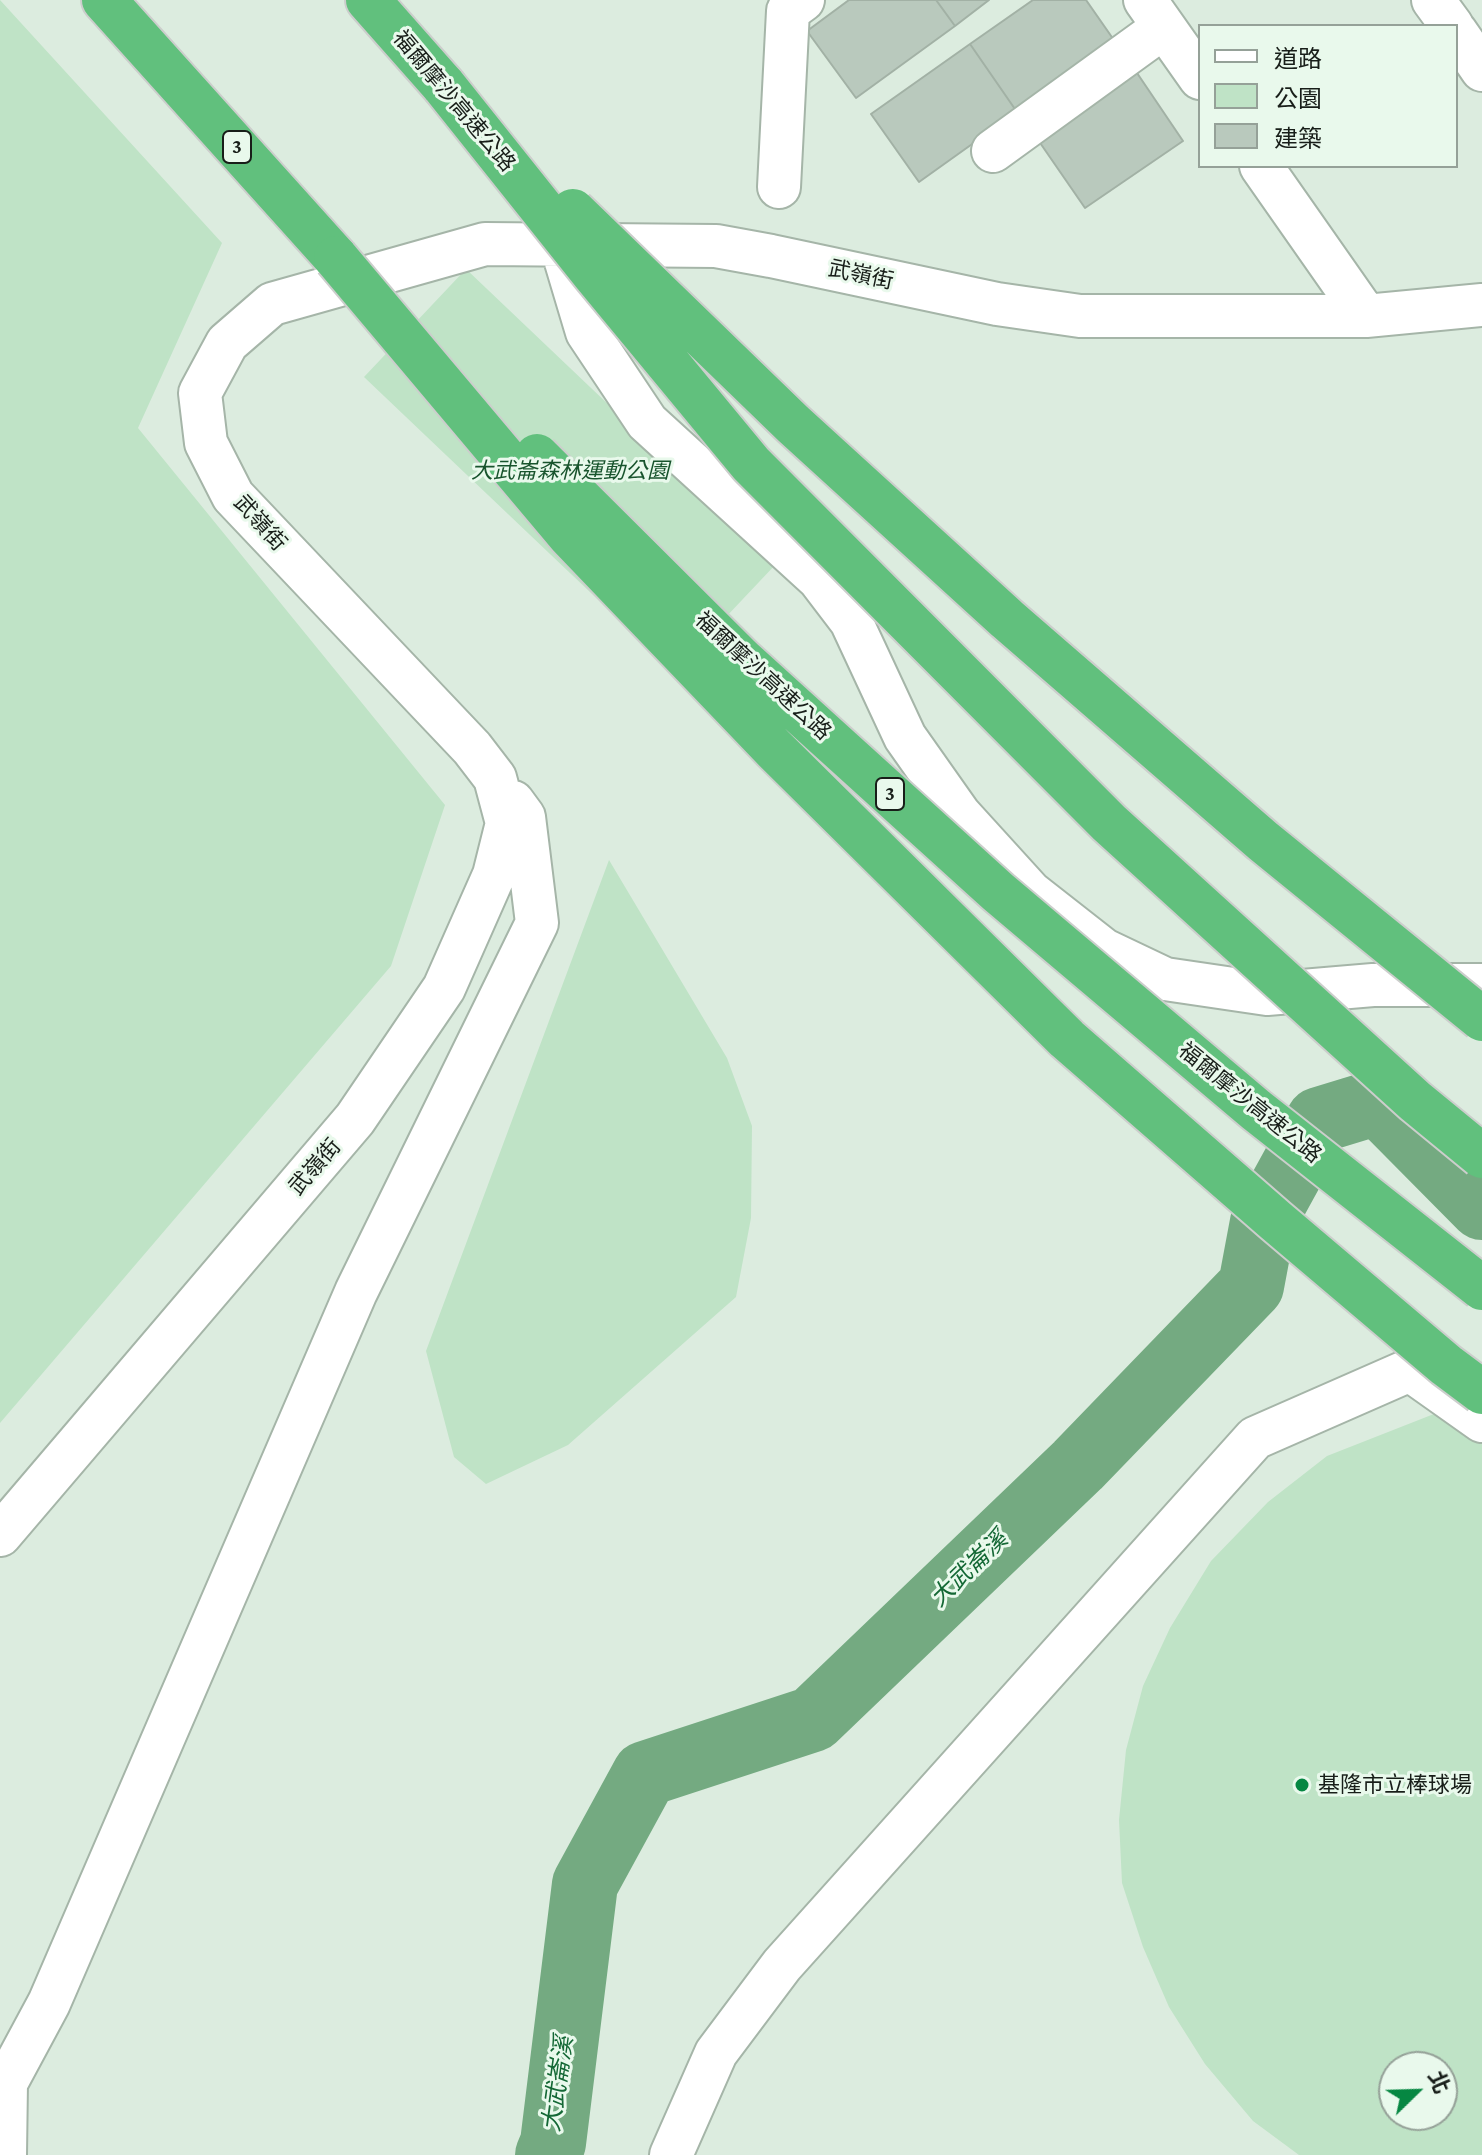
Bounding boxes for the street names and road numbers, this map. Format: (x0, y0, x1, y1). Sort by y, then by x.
street label: 福爾摩沙高速公路 (387, 25, 521, 177)
road number: 3 (223, 131, 251, 163)
street label: 武嶺街 (826, 255, 896, 295)
street label: 武嶺街 (228, 490, 292, 556)
street label: 福爾摩沙高速公路 (690, 606, 836, 746)
road number: 3 (876, 778, 904, 810)
street label: 福爾摩沙高速公路 (1173, 1037, 1327, 1169)
street label: 武嶺街 (283, 1133, 347, 1201)

